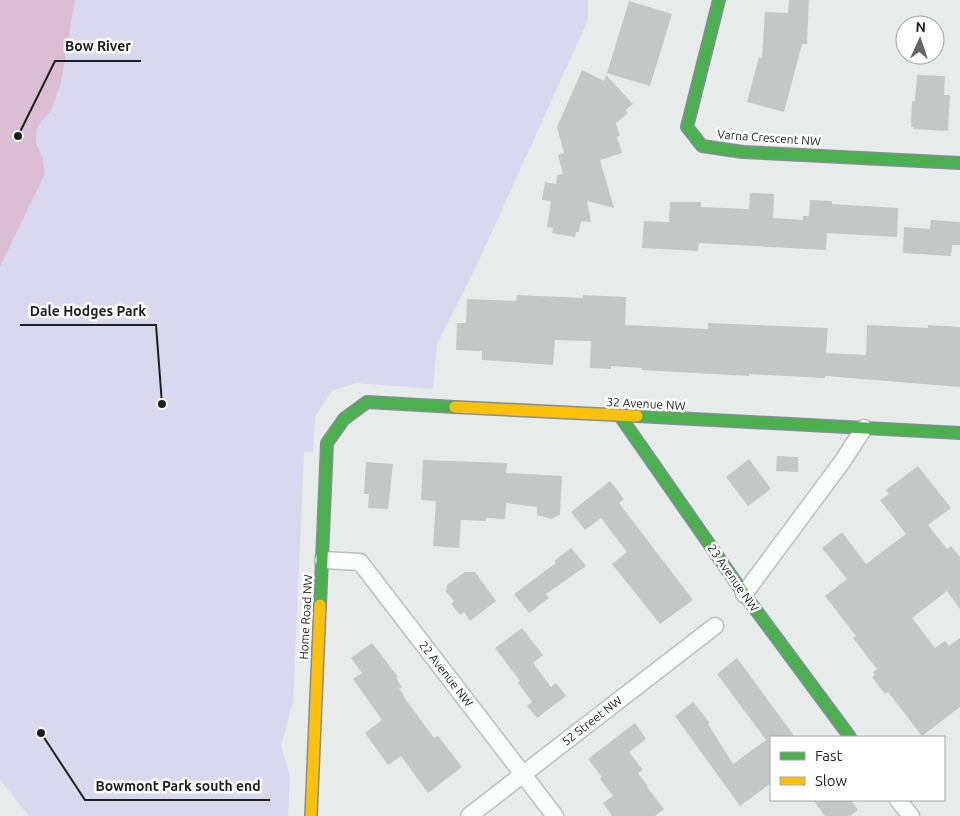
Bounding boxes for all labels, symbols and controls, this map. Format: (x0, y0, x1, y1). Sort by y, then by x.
north arrow (895, 15, 945, 65)
text: N (915, 19, 926, 35)
callout: Bow River (55, 32, 141, 61)
text: Bow River (65, 38, 131, 54)
street label: Varna Crescent NW (717, 127, 821, 148)
callout: Dale Hodges Park (20, 296, 156, 325)
text: Dale Hodges Park (30, 303, 146, 319)
street label: 32 Avenue NW (606, 395, 686, 412)
street label: 23 Avenue NW (705, 542, 761, 614)
street label: Home Road NW (297, 574, 314, 660)
street label: 22 Avenue NW (417, 639, 476, 709)
street label: 52 Street NW (559, 693, 624, 748)
legend (770, 736, 945, 801)
text: Fast (815, 747, 843, 764)
callout: Bowmont Park south end (85, 771, 270, 800)
text: Slow (815, 772, 848, 789)
text: Bowmont Park south end (95, 778, 261, 794)

